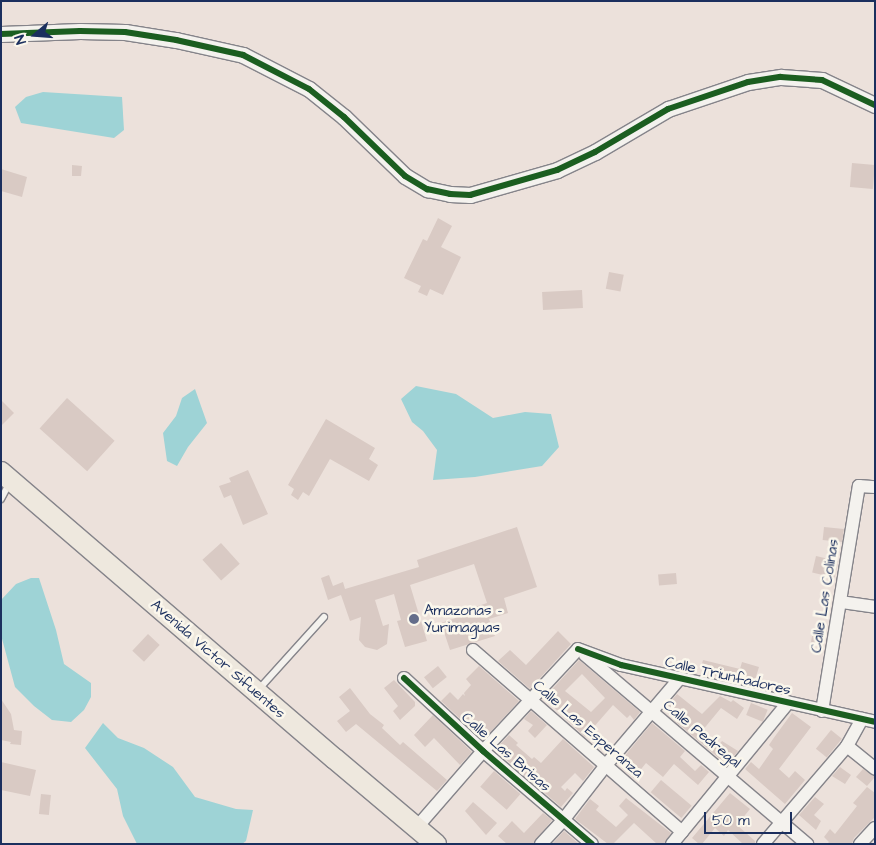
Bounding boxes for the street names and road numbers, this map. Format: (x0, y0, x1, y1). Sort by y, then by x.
street label: Calle Las Colinas (807, 538, 843, 654)
street label: Avenida Victor Sifuentes (147, 596, 289, 722)
street label: Calle Triunfadores (663, 653, 793, 699)
street label: Calle Las Esperanza (529, 676, 647, 782)
street label: Calle Pedregal (659, 696, 745, 772)
street label: Calle Las Brisas (458, 708, 554, 796)

